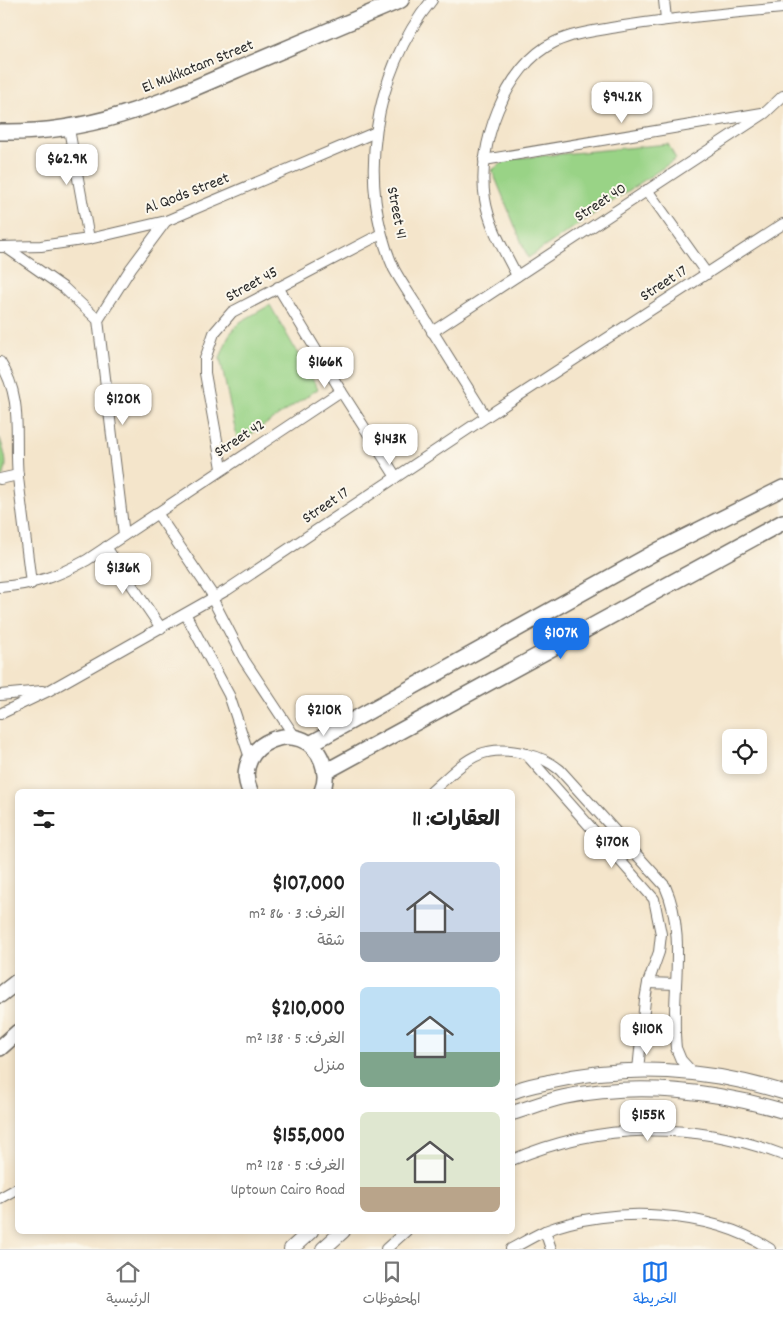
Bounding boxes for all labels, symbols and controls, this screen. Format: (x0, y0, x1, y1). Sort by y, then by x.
street label: El Mukkatam Street (139, 34, 257, 100)
pin: $94.2K (581, 82, 663, 124)
text: $94.2K (602, 86, 642, 109)
pin: $62.9K (26, 144, 108, 186)
text: $62.9K (47, 148, 87, 171)
street label: Al Qods Street (141, 167, 233, 221)
street label: Street 40 (570, 178, 632, 228)
street label: Street 41 (380, 185, 412, 241)
street label: Street 17 (636, 260, 692, 308)
street label: Street 45 (222, 261, 282, 309)
pin: $166K (290, 346, 360, 389)
text: $166K (308, 351, 342, 374)
pin: $120K (88, 384, 158, 426)
text: $120K (106, 388, 140, 411)
street label: Street 42 (210, 414, 270, 464)
pin: $143K (355, 424, 425, 466)
text: $143K (374, 428, 406, 451)
street label: Street 17 (298, 482, 354, 530)
pin: $136K (88, 552, 158, 595)
text: $136K (106, 557, 140, 580)
pin: $107K (526, 618, 596, 660)
text: $107K (544, 622, 578, 645)
pin: $210K (289, 694, 359, 737)
text: $210K (307, 699, 341, 722)
map controls (722, 729, 767, 774)
button: locate (722, 729, 767, 774)
icon: filters (30, 805, 58, 833)
text: العقارات: 11 (412, 806, 500, 836)
pin: $170K (577, 826, 647, 869)
text: $170K (595, 831, 629, 854)
text: $107,000 (272, 870, 345, 900)
icon: home (400, 882, 460, 942)
text: الغرف: 3 · 86 m² (249, 903, 345, 926)
text: شقة (317, 930, 345, 953)
text: $210,000 (271, 995, 345, 1025)
icon: home (400, 1007, 460, 1067)
pin: $110K (612, 1014, 682, 1056)
text: $110K (631, 1018, 663, 1041)
text: الغرف: 5 · 138 m² (246, 1028, 345, 1051)
text: منزل (313, 1055, 345, 1078)
pin: $155K (613, 1100, 683, 1142)
text: $155K (631, 1104, 665, 1127)
text: $155,000 (272, 1122, 345, 1152)
icon: home (400, 1132, 460, 1192)
text: الغرف: 5 · 128 m² (246, 1155, 345, 1178)
text: Uptown Cairo Road (231, 1179, 345, 1202)
tab: الرئيسية (106, 1258, 150, 1311)
tab: المحفوظات (363, 1258, 420, 1311)
tab: الخريطة (633, 1258, 677, 1311)

